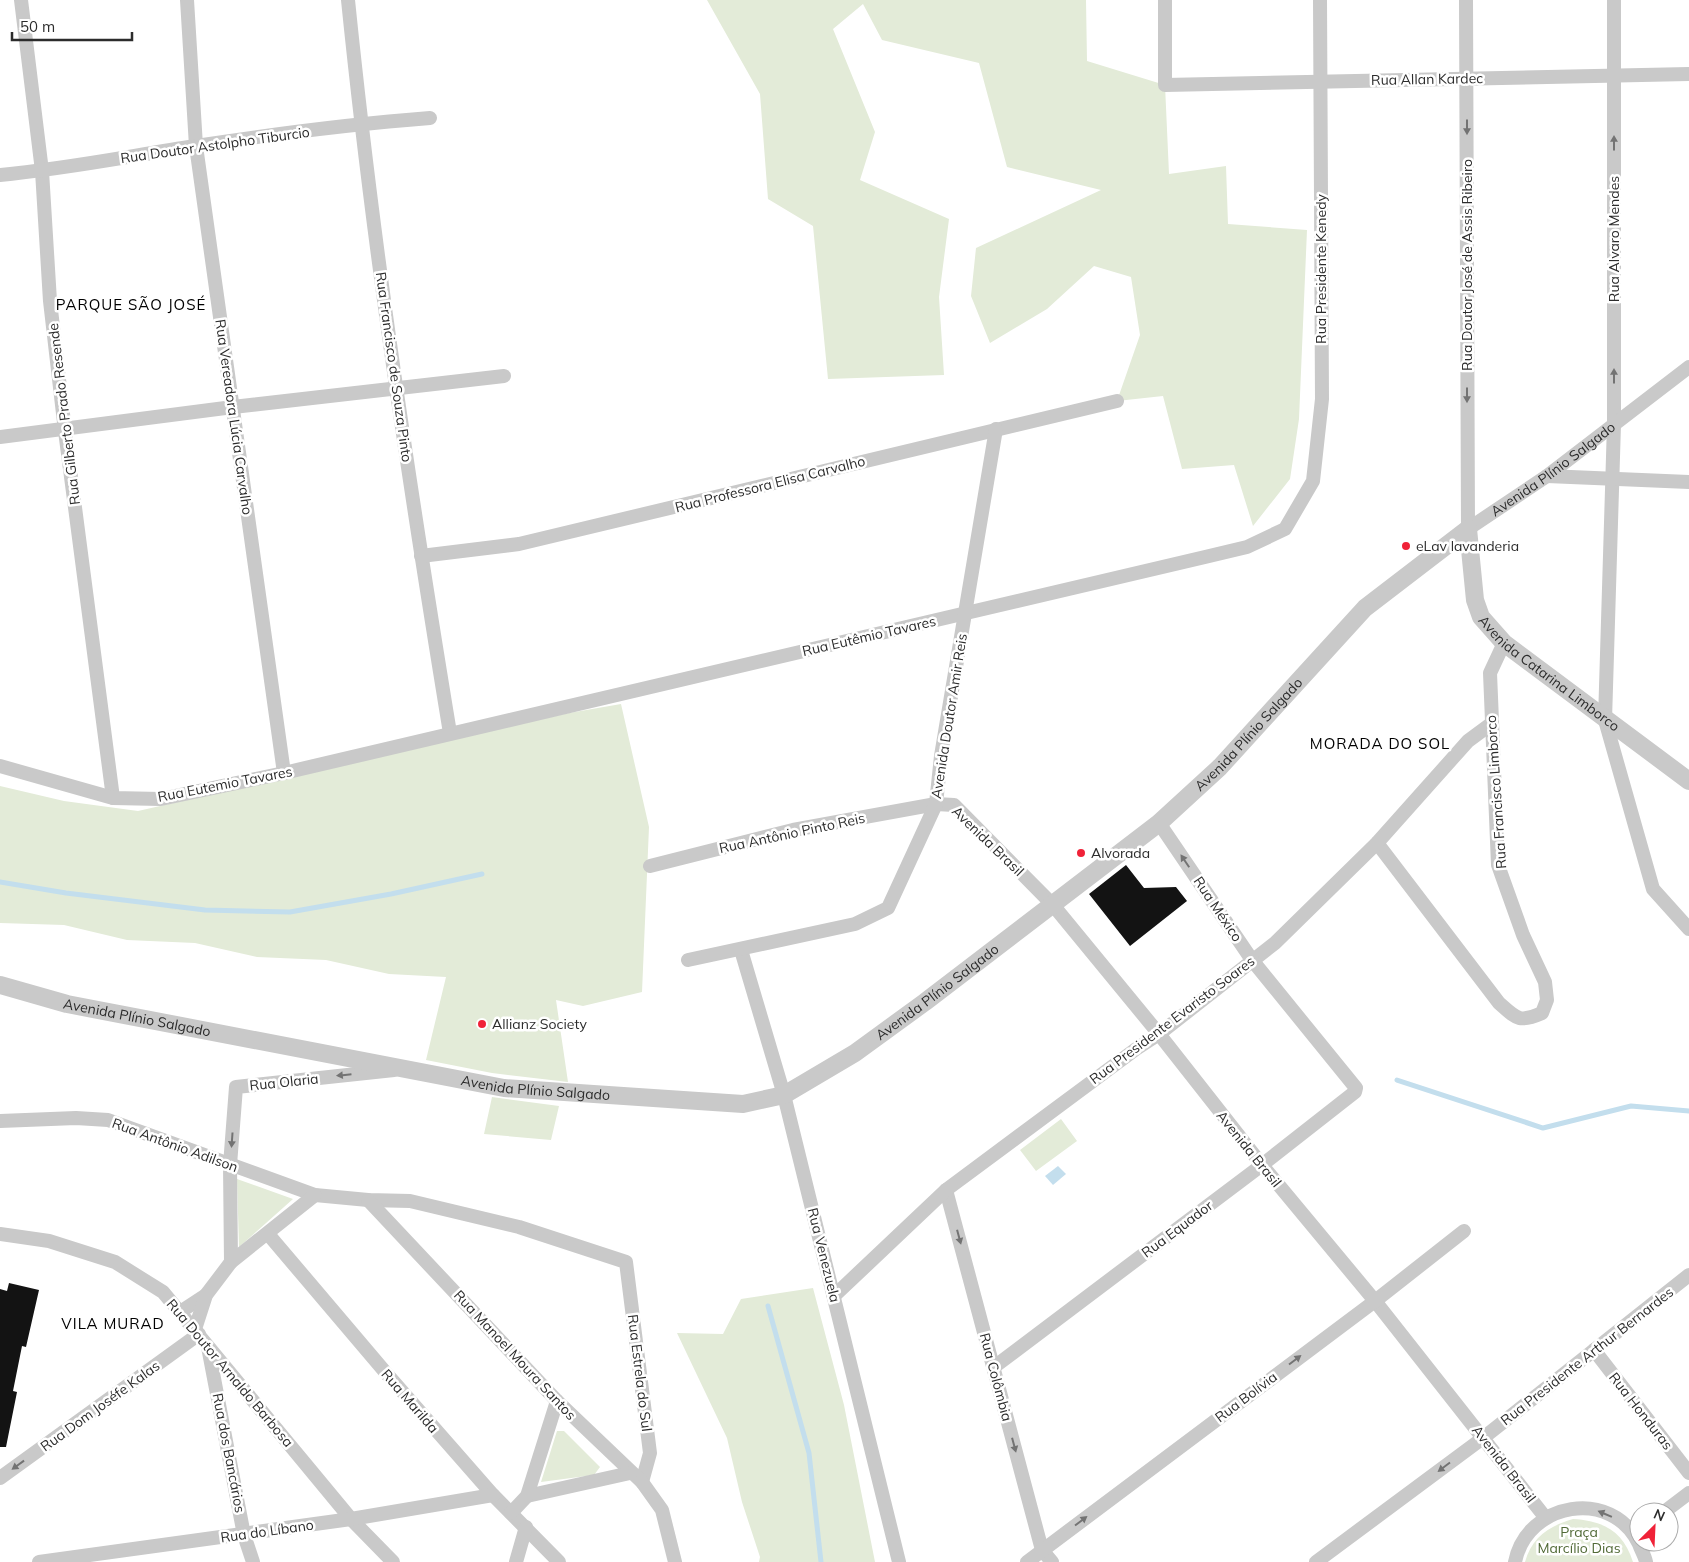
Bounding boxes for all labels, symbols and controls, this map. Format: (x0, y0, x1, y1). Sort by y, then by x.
scale bar (12, 10, 132, 42)
text: 50 m (20, 17, 55, 36)
street label: Rua Allan Kardec (1371, 69, 1483, 89)
one-way arrow (1463, 120, 1471, 136)
street label: Rua Doutor Astolpho Tiburcio (119, 123, 311, 167)
one-way arrow (1610, 135, 1618, 151)
street label: Rua Doutor José de Assis Ribeiro (1458, 159, 1476, 371)
street label: Rua Alvaro Mendes (1605, 176, 1623, 302)
street label: Rua Presidente Kenedy (1312, 193, 1330, 344)
street label: Rua Francisco de Souza Pinto (372, 271, 416, 463)
district label: PARQUE SÃO JOSÉ (56, 295, 206, 314)
street label: Rua Vereadora Lúcia Carvalho (211, 318, 257, 516)
street label: Rua Gilberto Prado Resende (44, 322, 84, 506)
one-way arrow (1610, 367, 1618, 383)
one-way arrow (1463, 387, 1471, 403)
street label: Avenida Plínio Salgado (1487, 418, 1619, 520)
street label: Rua Professora Elisa Carvalho (673, 452, 867, 516)
place label: eLav lavanderia (1416, 537, 1519, 555)
marker: eLav lavanderia (1400, 540, 1412, 552)
street label: Avenida Catarina Limborco (1475, 611, 1623, 735)
street label: Rua Eutêmio Tavares (800, 612, 938, 660)
street label: Avenida Doutor Amir Reis (927, 632, 971, 800)
street label: Avenida Plínio Salgado (1191, 674, 1306, 795)
street label: Rua Francisco Limborco (1482, 714, 1510, 870)
district label: MORADA DO SOL (1310, 734, 1450, 753)
street label: Rua Eutemio Tavares (156, 762, 294, 806)
street label: Avenida Brasil (948, 802, 1028, 880)
street label: Rua Antônio Pinto Reis (717, 809, 867, 857)
place label: Alvorada (1091, 844, 1150, 862)
marker: Alvorada (1075, 847, 1087, 859)
one-way arrow (1180, 855, 1190, 868)
street label: Rua México (1190, 873, 1246, 945)
street label: Avenida Plínio Salgado (872, 940, 1002, 1044)
street label: Rua Presidente Evaristo Soares (1086, 952, 1258, 1088)
street label: Avenida Plínio Salgado (62, 995, 212, 1040)
place label: Allianz Society (492, 1015, 587, 1033)
marker: Allianz Society (476, 1018, 488, 1030)
street label: Rua Olaria (249, 1069, 319, 1095)
street label: Avenida Plínio Salgado (460, 1071, 611, 1104)
one-way arrow (336, 1072, 352, 1080)
street label: Avenida Brasil (1213, 1107, 1285, 1191)
street label: Rua Antônio Adilson (110, 1114, 240, 1176)
one-way arrow (227, 1132, 235, 1148)
street label: Rua Equador (1138, 1196, 1217, 1262)
street label: Rua Venezuela (804, 1206, 844, 1304)
one-way arrow (955, 1229, 963, 1244)
street label: Rua Presidente Arthur Bernardes (1497, 1283, 1677, 1429)
street label: Rua Manoel Moura Santos (450, 1286, 580, 1424)
street label: Rua Doutor Arnaldo Barbosa (163, 1295, 297, 1451)
street label: Rua Estrela do Sul (624, 1313, 656, 1433)
district label: VILA MURAD (61, 1314, 165, 1333)
street label: Rua Colômbia (976, 1331, 1016, 1423)
one-way arrow (1288, 1355, 1301, 1366)
street label: Rua Dom Joséfe Kalas (37, 1357, 163, 1455)
street label: Rua Marilda (377, 1365, 443, 1437)
street label: Rua Bolívia (1211, 1368, 1281, 1426)
street label: Rua Honduras (1605, 1369, 1677, 1453)
street label: Rua dos Bancários (209, 1392, 249, 1514)
street label: Avenida Brasil (1468, 1422, 1540, 1506)
one-way arrow (1011, 1437, 1019, 1452)
one-way arrow (11, 1460, 25, 1470)
one-way arrow (1437, 1462, 1451, 1472)
north arrow (1629, 1502, 1679, 1552)
text: N (1651, 1505, 1668, 1525)
one-way arrow (1598, 1509, 1612, 1517)
one-way arrow (1074, 1515, 1087, 1526)
street label: Rua do Líbano (219, 1516, 315, 1546)
park label: Praça Marcílio Dias (1537, 1523, 1621, 1557)

